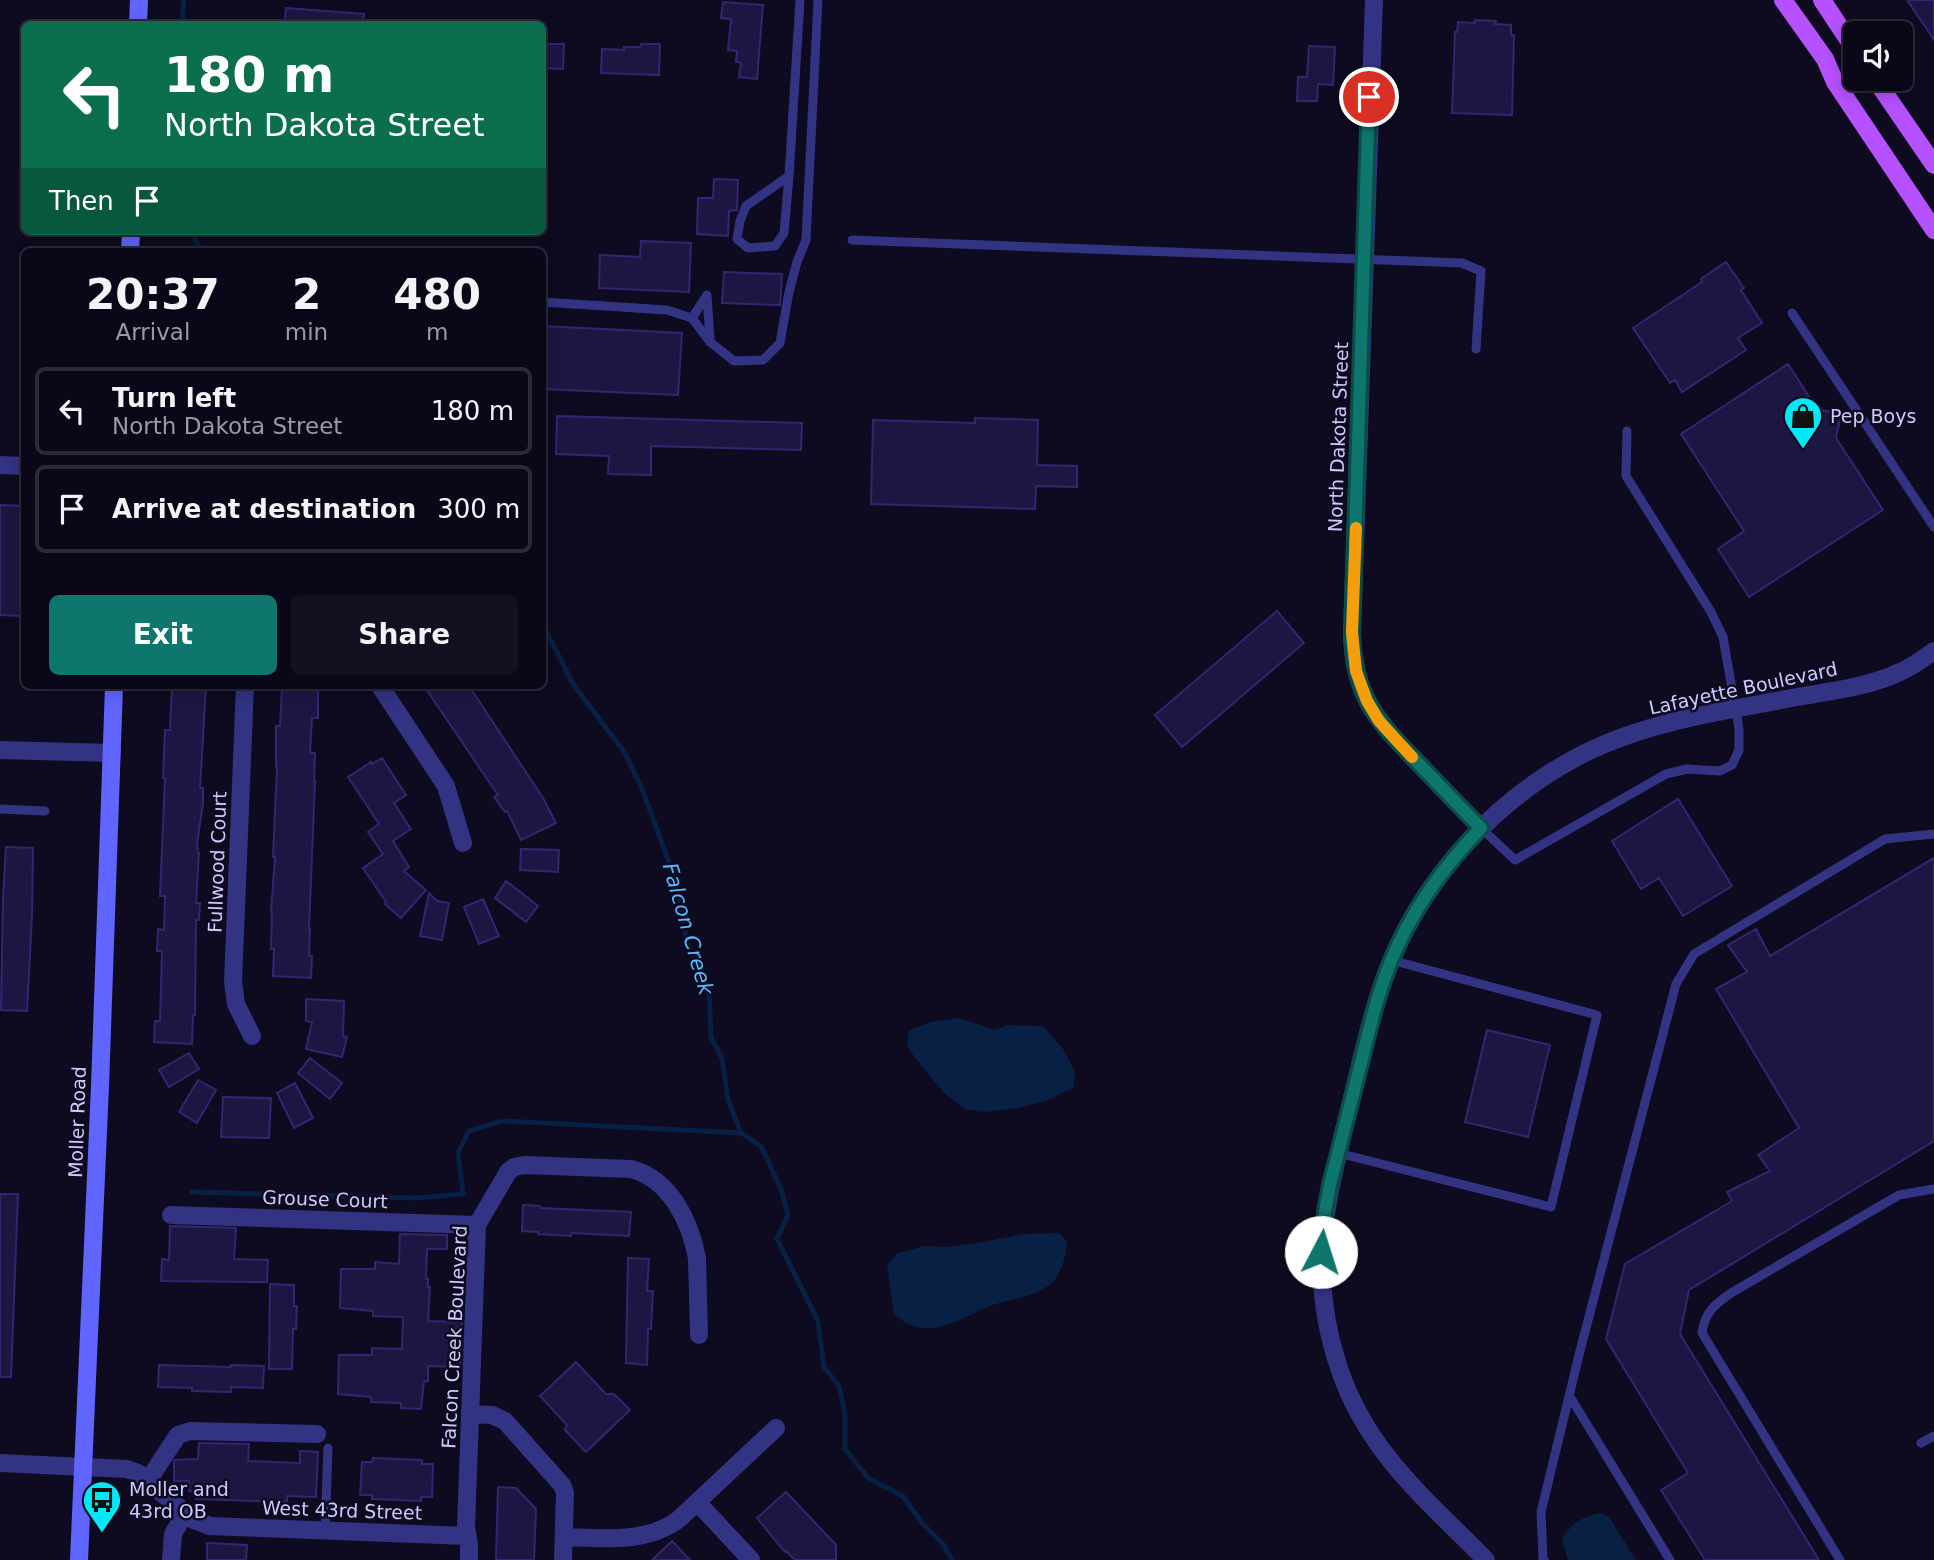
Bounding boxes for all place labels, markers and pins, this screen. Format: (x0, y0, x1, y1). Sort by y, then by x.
pin (1339, 67, 1399, 127)
shop icon: Pep Boys (1782, 395, 1824, 450)
place label: Pep Boys (1830, 405, 1916, 427)
place label: Moller and 43rd OB (129, 1478, 229, 1522)
bus stop icon: Moller and 43rd OB (81, 1479, 123, 1534)

